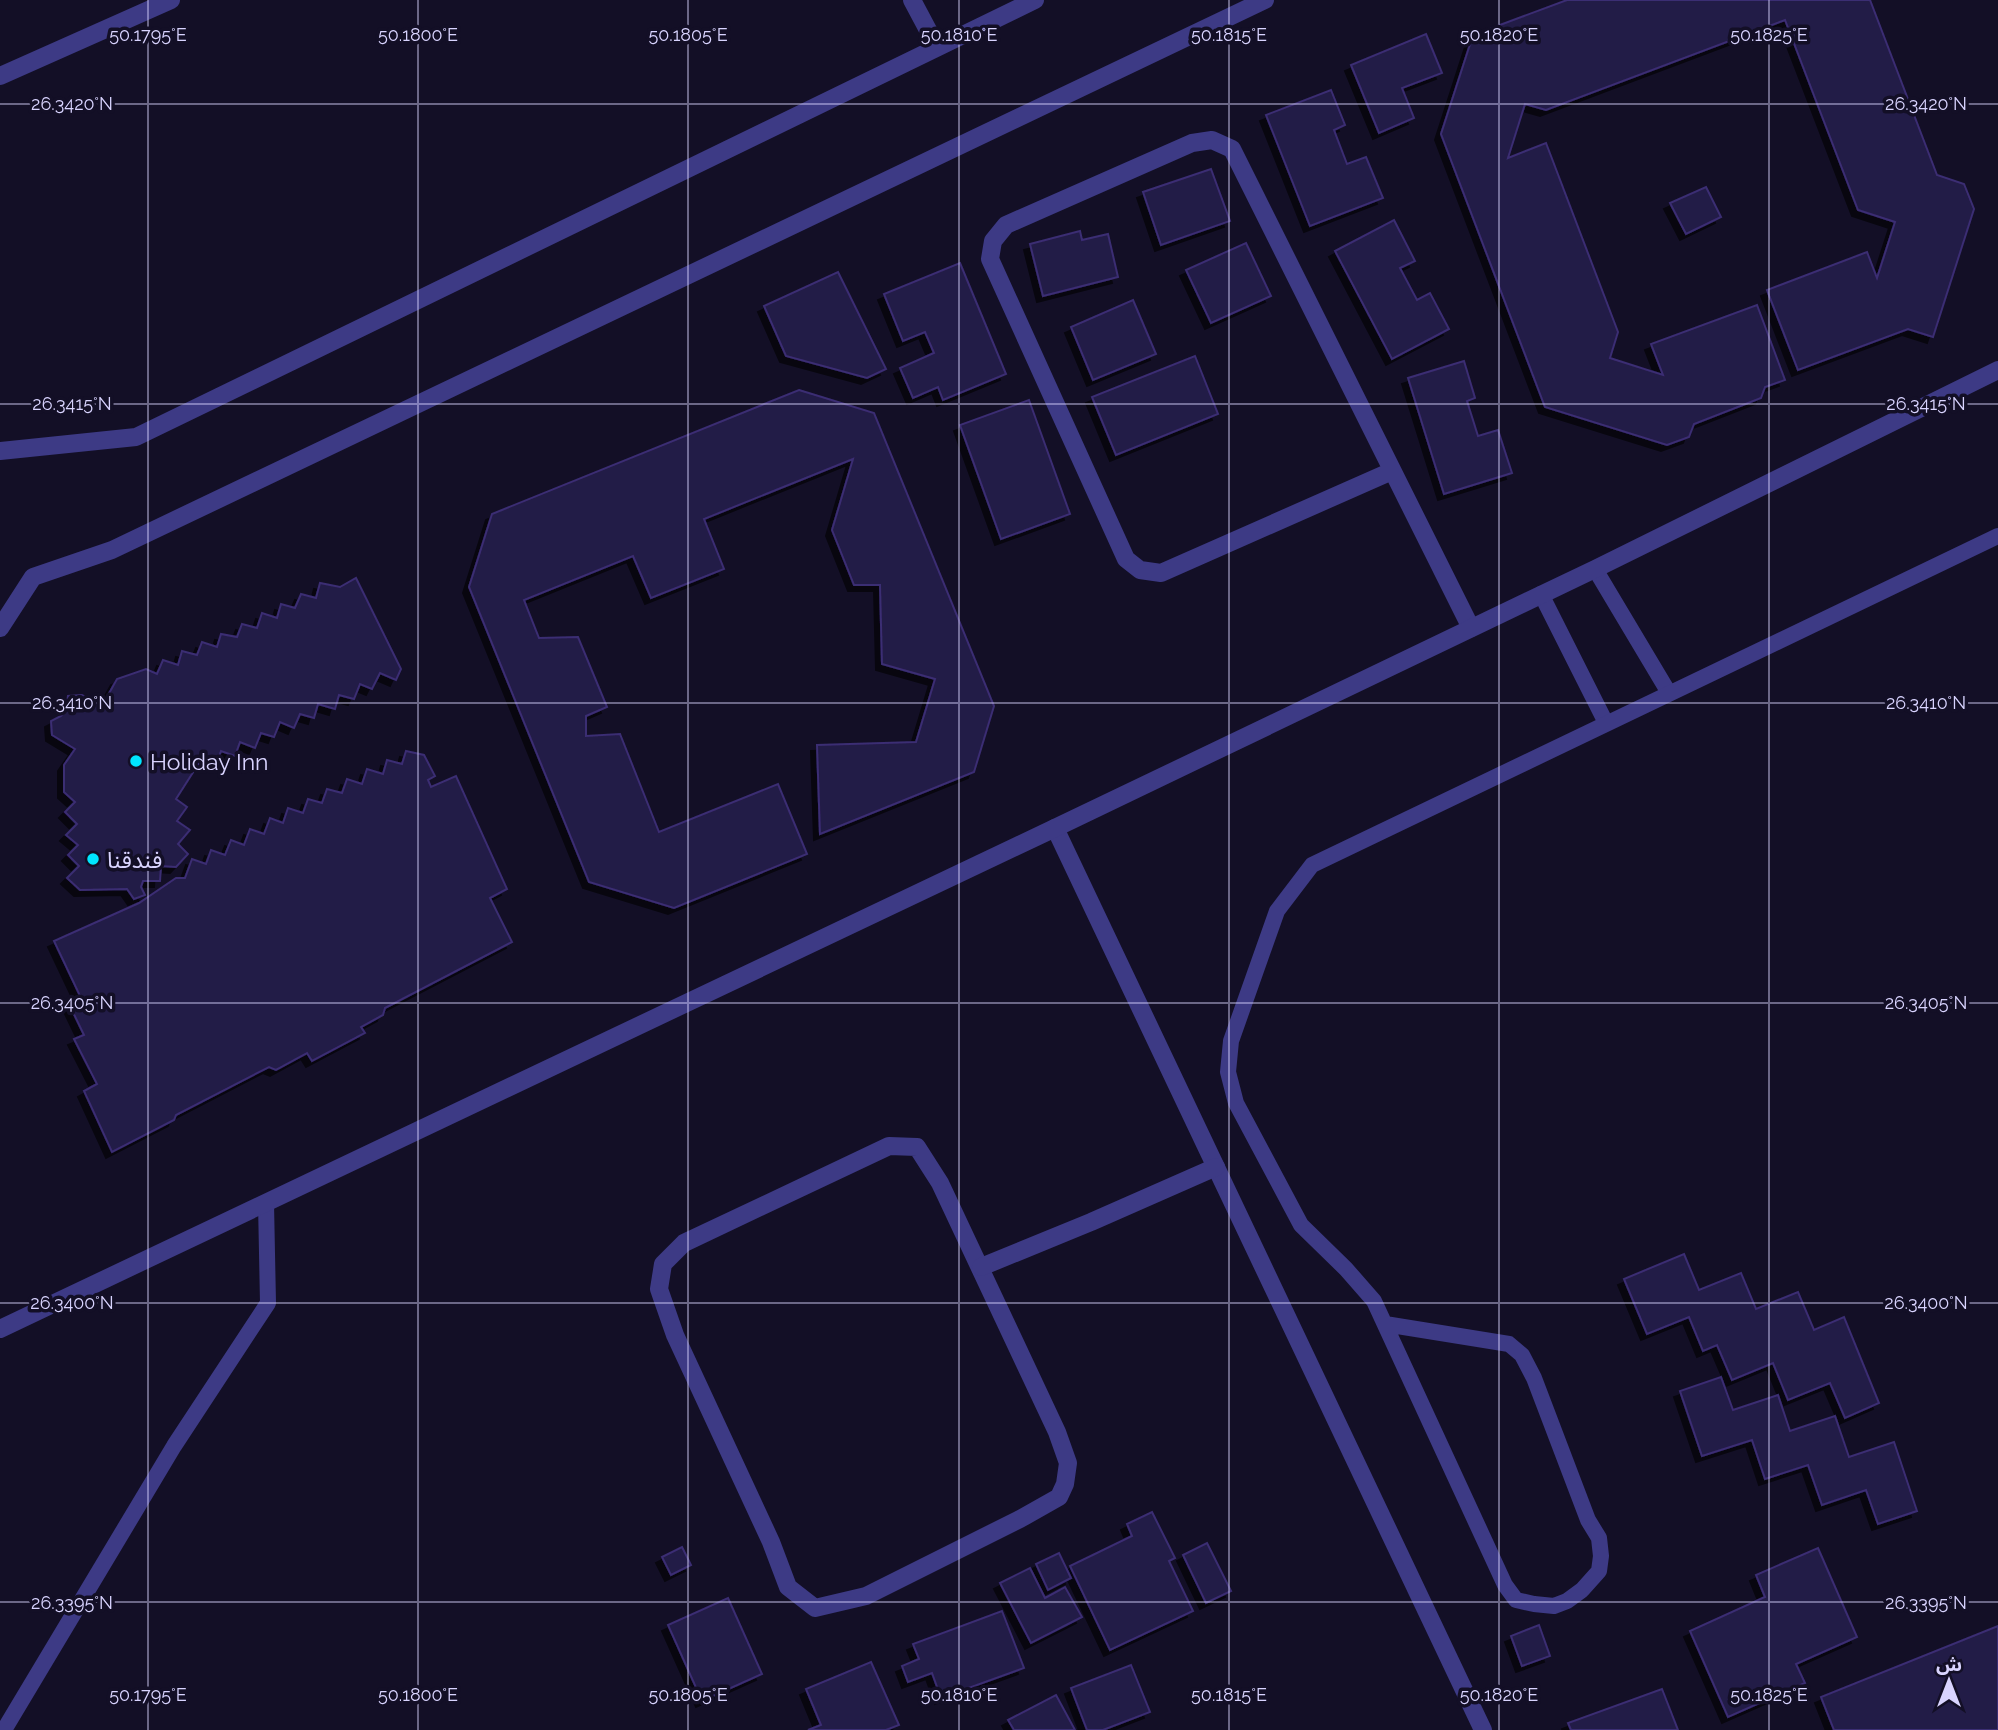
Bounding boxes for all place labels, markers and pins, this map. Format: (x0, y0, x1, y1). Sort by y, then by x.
place label: Holiday Inn (150, 748, 268, 775)
marker: Holiday Inn (128, 753, 144, 769)
place label: فندقنا (107, 846, 162, 873)
marker: فندقنا (85, 851, 101, 867)

